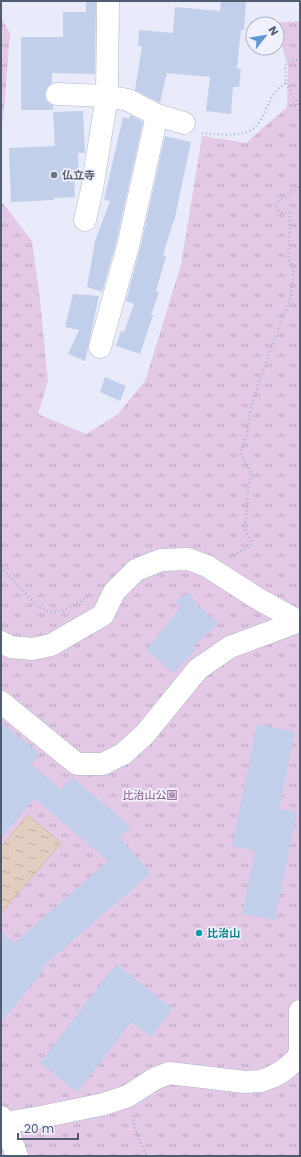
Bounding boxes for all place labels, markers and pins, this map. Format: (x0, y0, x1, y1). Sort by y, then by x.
place label: 仏立寺 (62, 167, 95, 183)
marker: 仏立寺 (49, 170, 59, 180)
place label: 比治山 (207, 925, 240, 941)
marker: 比治山 (194, 928, 204, 938)

